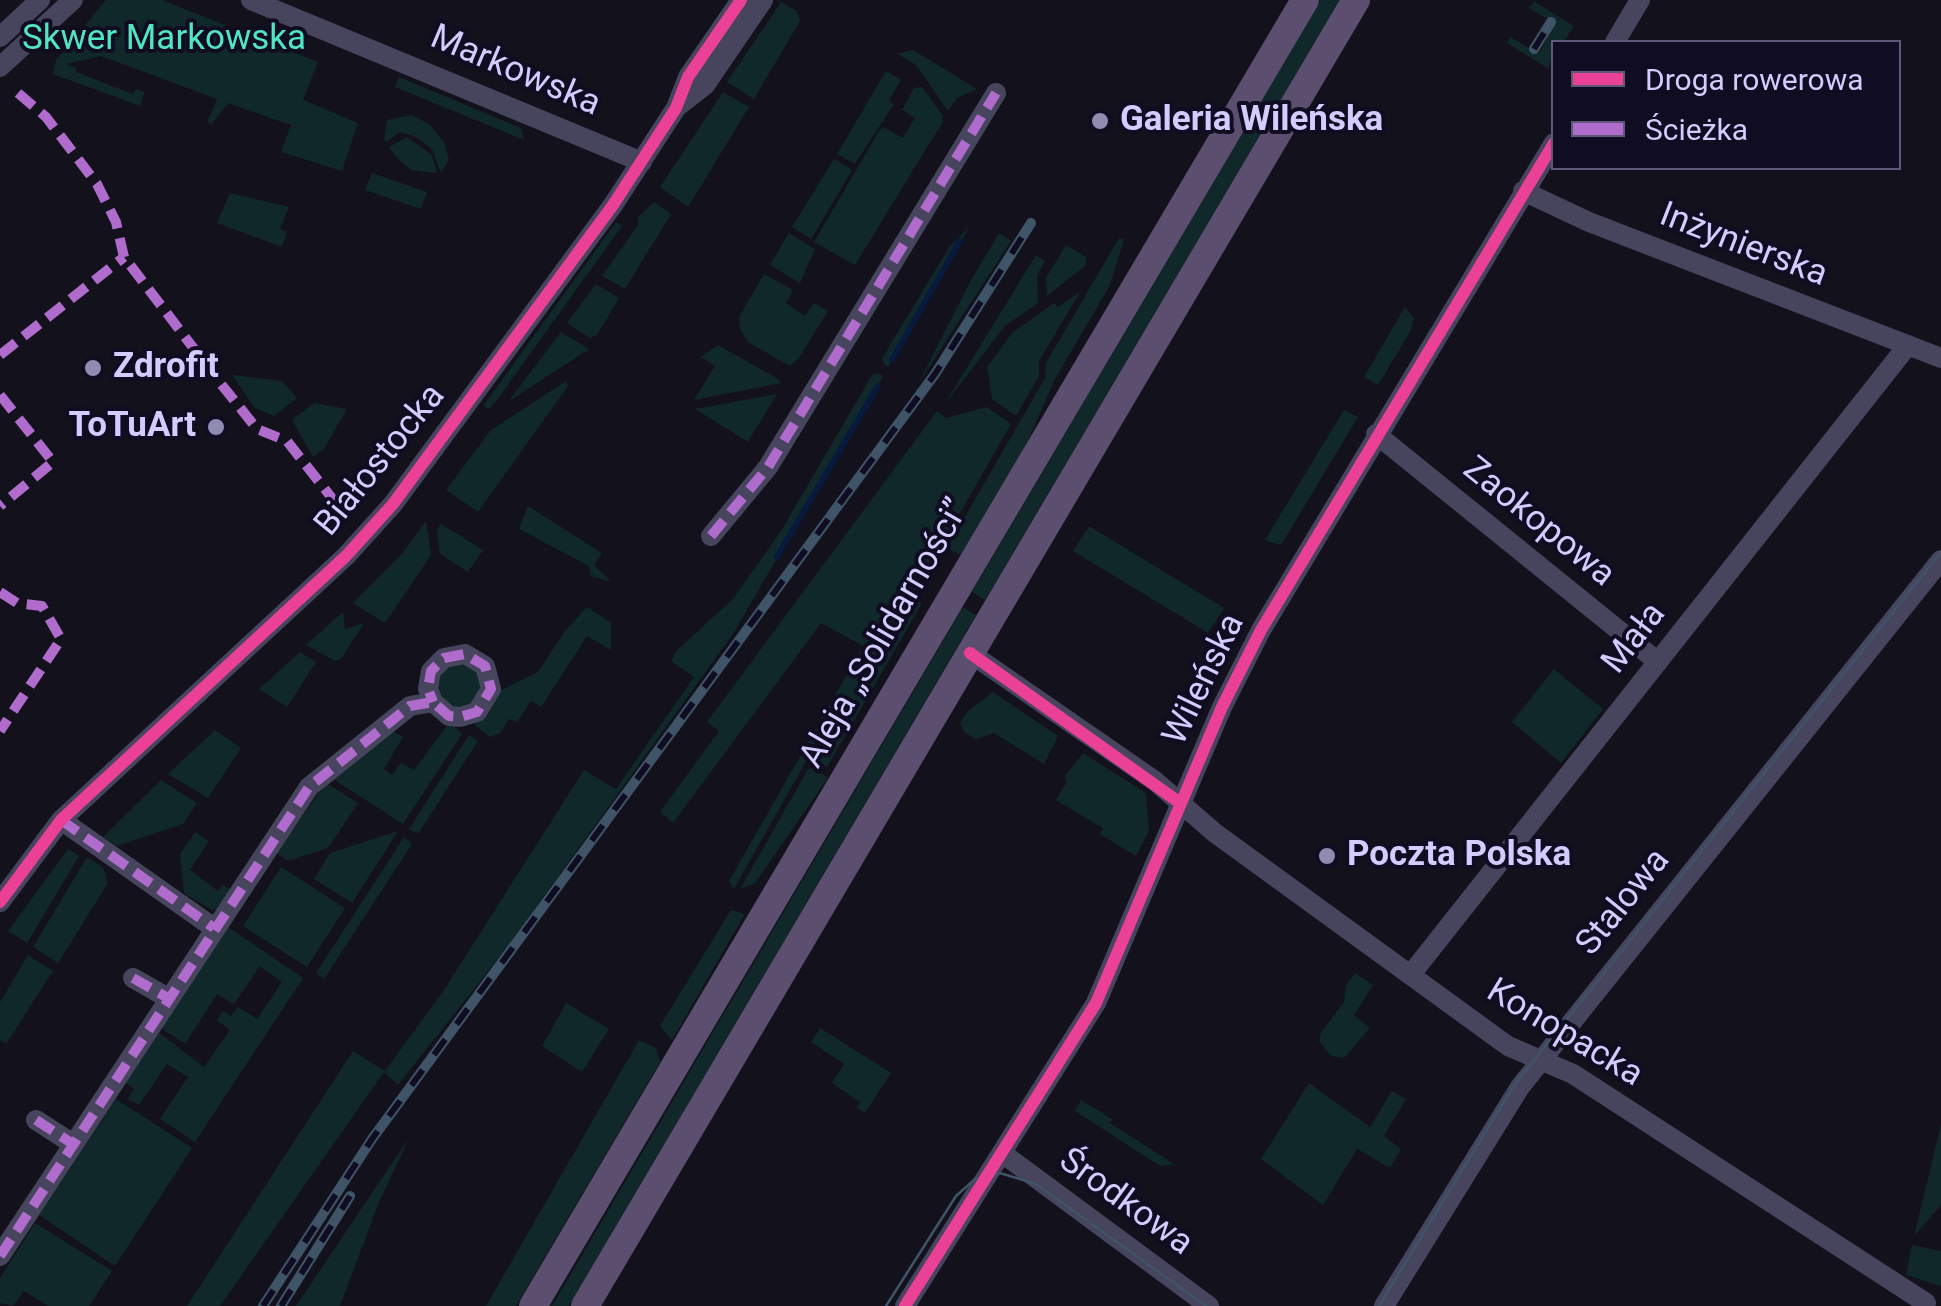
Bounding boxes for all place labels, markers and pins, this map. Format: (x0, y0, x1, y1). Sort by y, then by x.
place label: Galeria Wileńska (1120, 100, 1383, 142)
marker: Galeria Wileńska (1089, 110, 1111, 132)
place label: Zdrofit (113, 347, 219, 389)
marker: Zdrofit (82, 357, 104, 379)
place label: ToTuArt (68, 406, 196, 448)
marker: ToTuArt (205, 416, 227, 438)
place label: Poczta Polska (1347, 835, 1571, 877)
marker: Poczta Polska (1316, 845, 1338, 867)

